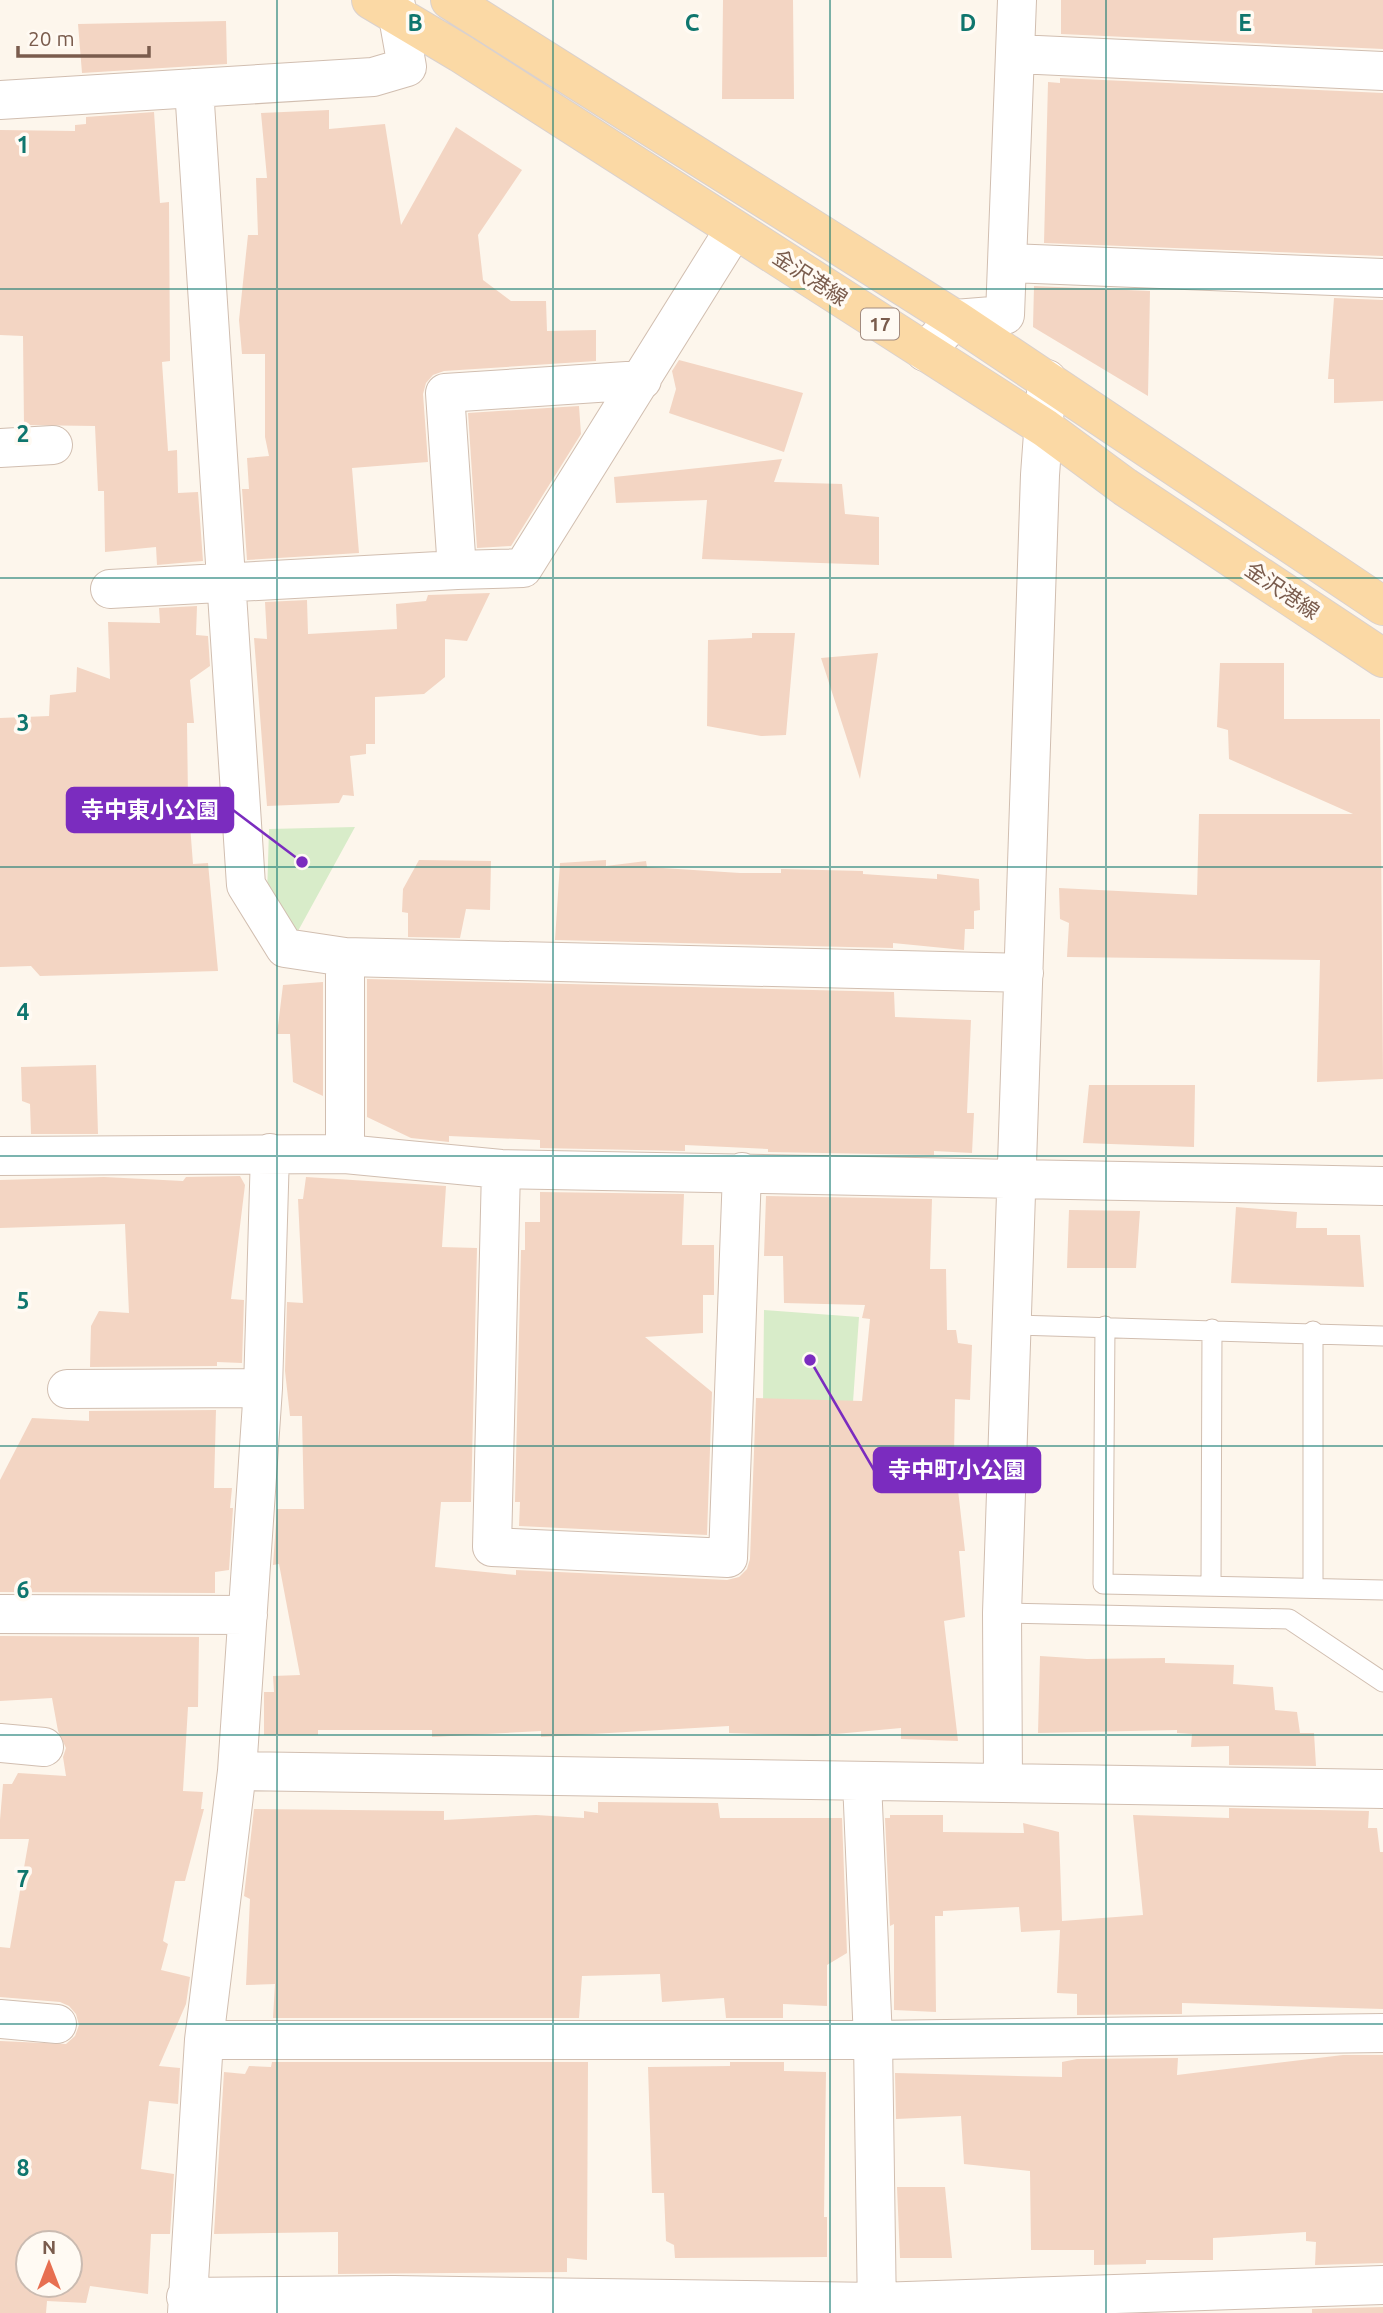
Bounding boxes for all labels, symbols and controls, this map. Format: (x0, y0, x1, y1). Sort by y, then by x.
text: B (407, 10, 423, 35)
text: C (685, 10, 700, 35)
text: D (960, 10, 976, 35)
text: E (1238, 10, 1252, 35)
scale bar (18, 14, 149, 58)
text: 20 m (28, 26, 75, 50)
text: 1 (17, 132, 29, 157)
street label: 金沢港線 (769, 244, 852, 310)
road number: 17 (861, 308, 899, 340)
text: 2 (17, 421, 29, 446)
street label: 金沢港線 (1241, 557, 1324, 624)
text: 3 (17, 710, 29, 735)
callout: 寺中東小公園 (67, 788, 233, 832)
text: 寺中東小公園 (81, 797, 219, 822)
text: 4 (17, 999, 30, 1024)
text: 5 (17, 1288, 29, 1313)
callout: 寺中町小公園 (874, 1448, 1040, 1492)
text: 寺中町小公園 (888, 1457, 1026, 1482)
text: 6 (17, 1577, 30, 1602)
text: 7 (17, 1866, 29, 1891)
text: 8 (17, 2155, 29, 2180)
north arrow (14, 2229, 84, 2299)
text: N (42, 2236, 56, 2258)

